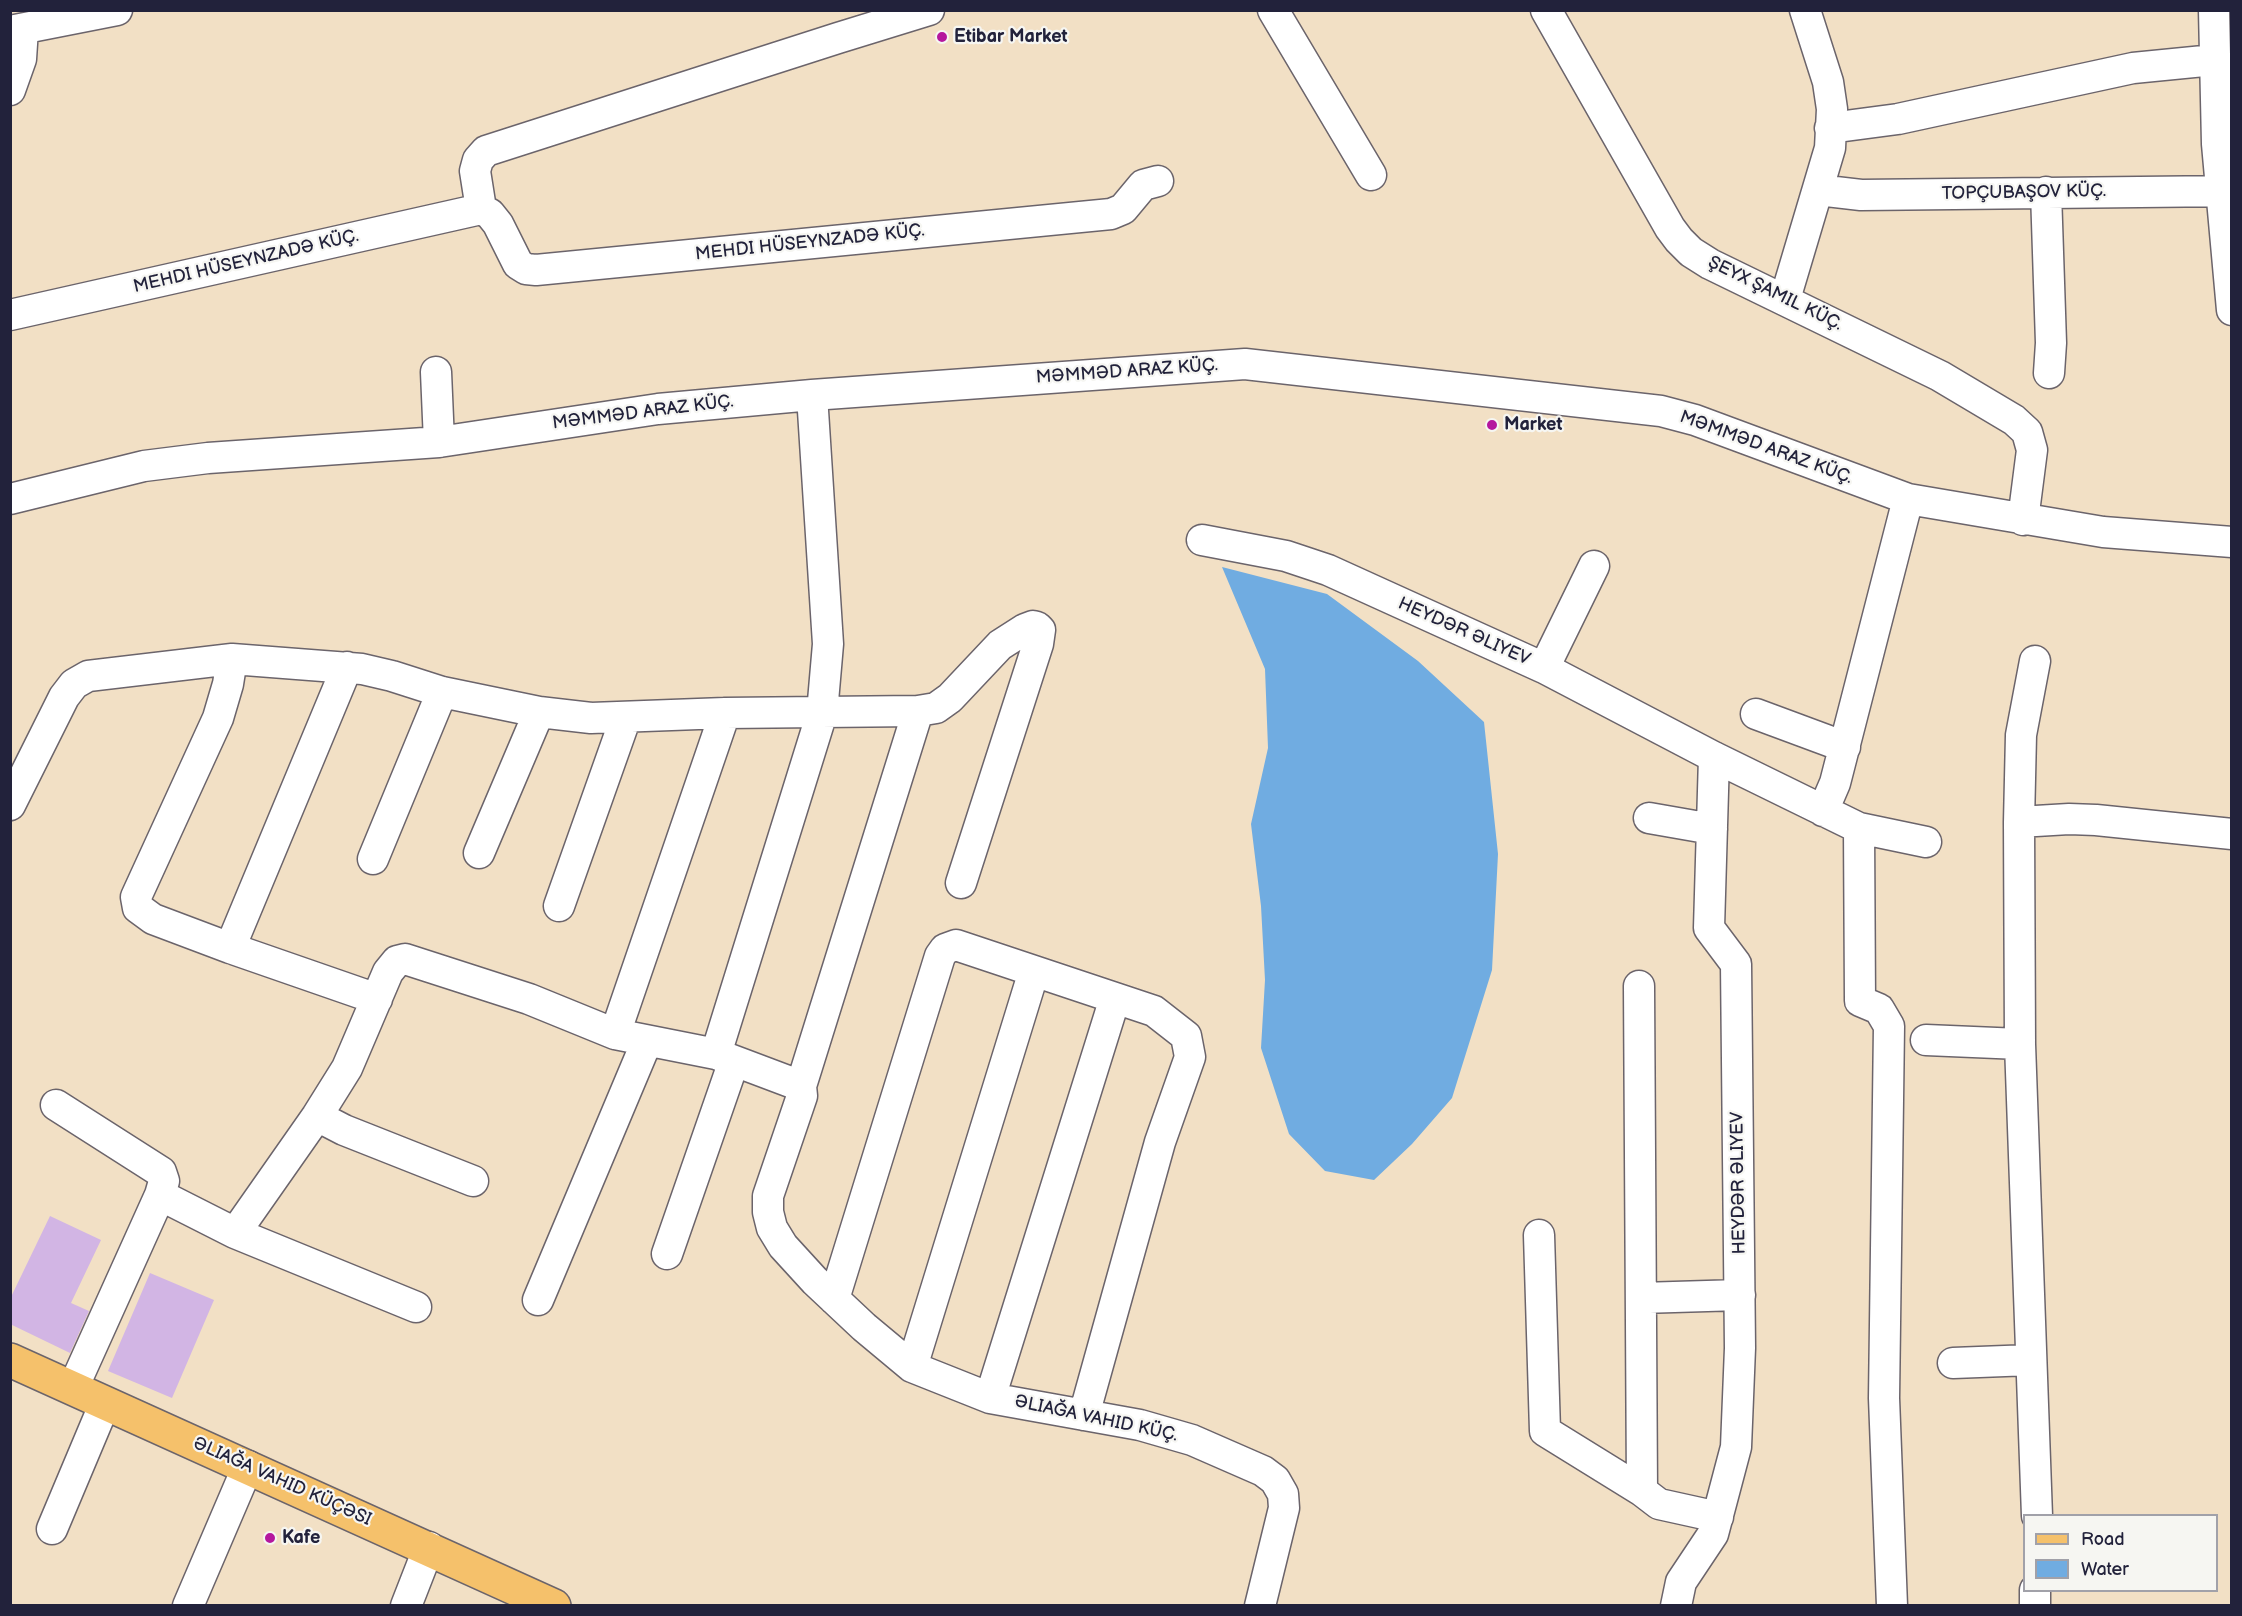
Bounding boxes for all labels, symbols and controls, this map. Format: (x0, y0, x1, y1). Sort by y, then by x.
place label: Etibar Market (954, 26, 1068, 48)
marker: Etibar Market (935, 30, 949, 44)
street label: TOPÇUBAŞOV KÜÇ. (1942, 181, 2106, 205)
street label: MEHDI HÜSEYNZADƏ KÜÇ. (694, 220, 926, 266)
street label: MEHDI HÜSEYNZADƏ KÜÇ. (131, 226, 361, 298)
street label: ŞEYX ŞAMIL KÜÇ. (1704, 252, 1846, 336)
street label: MƏMMƏD ARAZ KÜÇ. (1035, 355, 1219, 389)
street label: MƏMMƏD ARAZ KÜÇ. (551, 391, 735, 435)
street label: MƏMMƏD ARAZ KÜÇ. (1677, 407, 1855, 489)
place label: Market (1504, 414, 1562, 436)
marker: Market (1485, 418, 1499, 432)
street label: HEYDƏR ƏLIYEV (1395, 593, 1533, 671)
street label: HEYDƏR ƏLIYEV (1727, 1112, 1751, 1254)
street label: ƏLIAĞA VAHID KÜÇ. (1012, 1391, 1180, 1447)
street label: ƏLIAĞA VAHID KÜÇƏSI (189, 1433, 375, 1531)
legend (2023, 1514, 2218, 1592)
place label: Kafe (282, 1527, 320, 1549)
text: Road (2081, 1529, 2125, 1550)
marker: Kafe (263, 1531, 277, 1545)
text: Water (2081, 1559, 2129, 1580)

